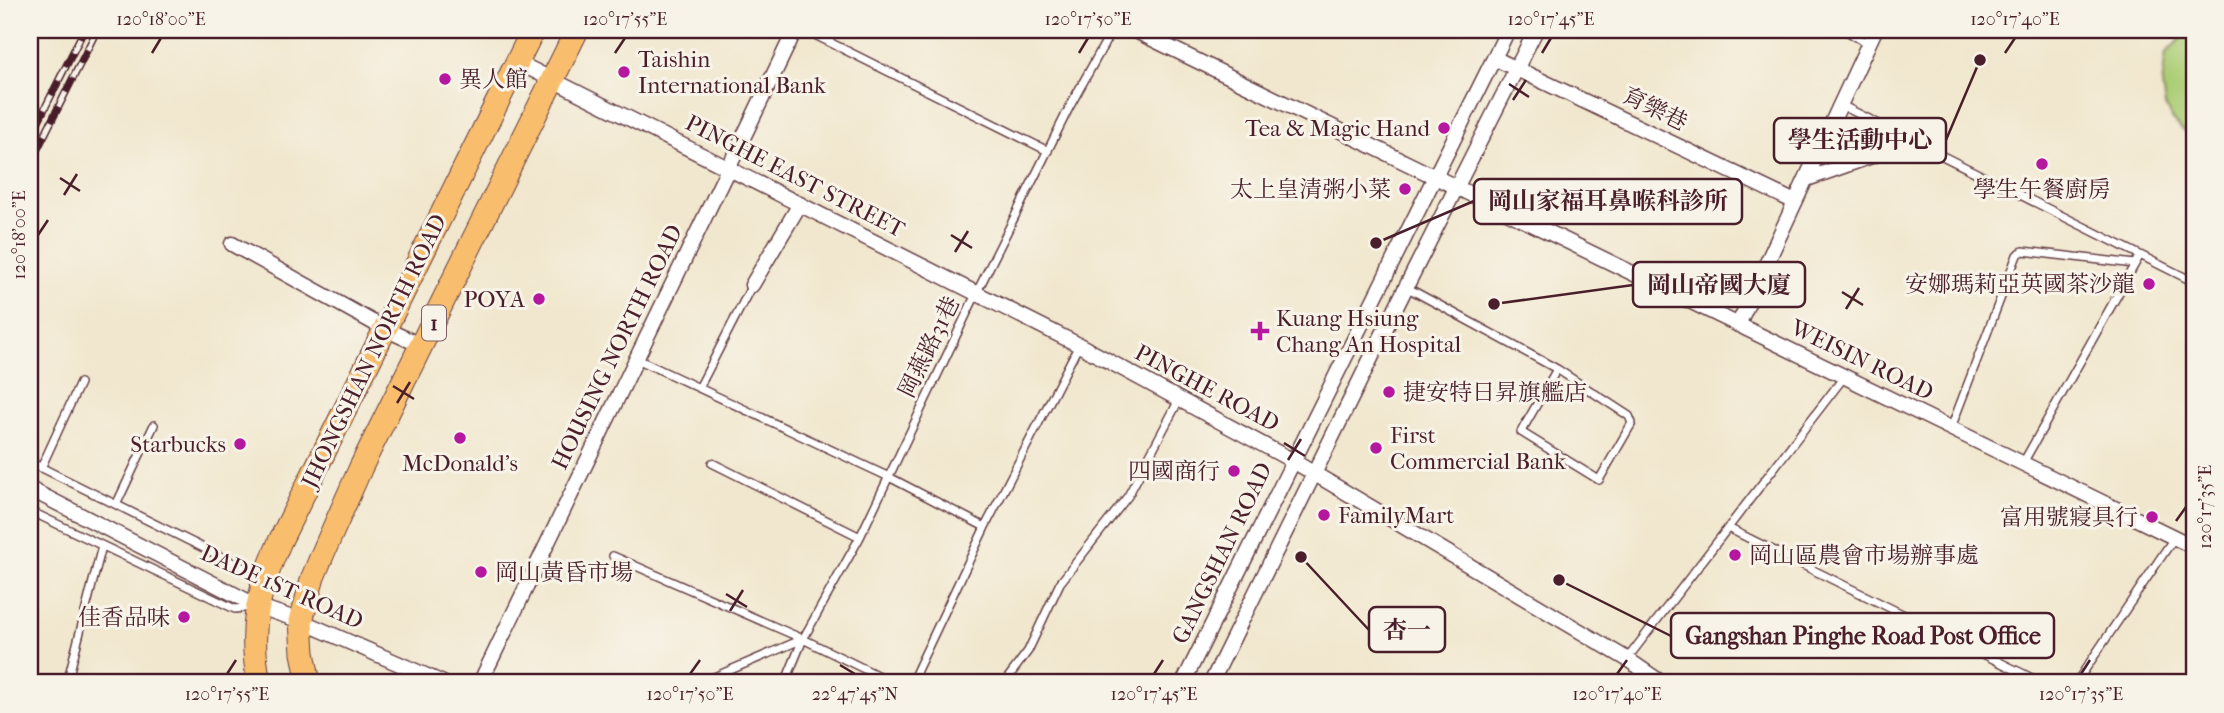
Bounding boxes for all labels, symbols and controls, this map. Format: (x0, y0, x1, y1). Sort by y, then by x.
text: 120°18'00"E (116, 9, 206, 30)
text: 120°17'55"E (583, 9, 667, 30)
text: 120°17'50"E (1045, 9, 1131, 30)
text: 120°17'45"E (1507, 9, 1595, 30)
text: 120°17'40"E (1970, 9, 2060, 30)
place label: Taishin International Bank (638, 46, 827, 99)
marker: Taishin International Bank (616, 64, 632, 80)
place label: 異人館 (459, 66, 528, 93)
marker: 異人館 (437, 71, 453, 87)
street label: 育樂巷 (1618, 82, 1692, 136)
street label: PINGHE EAST STREET (681, 109, 910, 243)
place label: Tea & Magic Hand (1245, 115, 1430, 142)
callout: 學生活動中心 (1774, 118, 1946, 163)
marker: Tea & Magic Hand (1436, 120, 1452, 136)
text: 學生活動中心 (1788, 126, 1932, 154)
marker: 學生午餐廚房 (2034, 156, 2050, 172)
place label: 太上皇清粥小菜 (1230, 176, 1391, 203)
place label: 學生午餐廚房 (1973, 176, 2111, 203)
callout: 岡山家福耳鼻喉科診所 (1474, 179, 1742, 224)
marker: 太上皇清粥小菜 (1397, 181, 1413, 197)
text: 岡山家福耳鼻喉科診所 (1488, 187, 1728, 215)
text: 120°18'00"E (9, 190, 30, 280)
street label: JHONGSHAN NORTH ROAD (295, 210, 452, 494)
street label: HOUSING NORTH ROAD (546, 220, 688, 474)
callout: 岡山帝國大廈 (1633, 262, 1805, 307)
text: 岡山帝國大廈 (1647, 271, 1791, 299)
place label: 安娜瑪莉亞英國茶沙龍 (1905, 271, 2135, 298)
marker: 安娜瑪莉亞英國茶沙龍 (2141, 276, 2157, 292)
place label: POYA (464, 286, 526, 313)
marker: POYA (531, 291, 547, 307)
street label: 岡燕路31巷 (893, 292, 965, 402)
place label: Kuang Hsiung Chang An Hospital (1276, 305, 1462, 358)
road number: 1 (422, 306, 446, 340)
street label: WEISIN ROAD (1785, 313, 1938, 406)
marker: Kuang Hsiung Chang An Hospital (1250, 321, 1270, 341)
street label: PINGHE ROAD (1130, 339, 1284, 437)
place label: 捷安特日昇旗艦店 (1403, 379, 1587, 406)
marker: 捷安特日昇旗艦店 (1381, 384, 1397, 400)
place label: First Commercial Bank (1390, 422, 1567, 475)
marker: McDonald's (452, 430, 468, 446)
place label: Starbucks (130, 431, 226, 458)
marker: Starbucks (232, 436, 248, 452)
marker: First Commercial Bank (1368, 440, 1384, 456)
place label: McDonald's (402, 450, 518, 477)
place label: 四國商行 (1128, 458, 1220, 485)
street label: GANGSHAN ROAD (1166, 458, 1278, 648)
marker: 四國商行 (1226, 463, 1242, 479)
text: 120°17'35"E (2195, 465, 2216, 549)
place label: FamilyMart (1338, 502, 1454, 529)
place label: 富用號寢具行 (2000, 504, 2138, 531)
marker: FamilyMart (1316, 507, 1332, 523)
marker: 富用號寢具行 (2144, 509, 2160, 525)
street label: DADE 1ST ROAD (197, 539, 367, 635)
place label: 岡山區農會市場辦事處 (1749, 542, 1979, 569)
marker: 岡山區農會市場辦事處 (1727, 547, 1743, 563)
place label: 岡山黃昏市場 (495, 559, 633, 586)
marker: 岡山黃昏市場 (473, 564, 489, 580)
place label: 佳香品味 (78, 604, 170, 631)
callout: 杏一 (1369, 607, 1445, 652)
marker: 佳香品味 (176, 609, 192, 625)
callout: Gangshan Pinghe Road Post Office (1671, 613, 2054, 658)
text: 杏一 (1383, 616, 1431, 644)
text: Gangshan Pinghe Road Post Office (1685, 622, 2041, 650)
text: 120°17'55"E (185, 684, 269, 705)
text: 120°17'50"E (647, 684, 733, 705)
text: 22°47'45"N (812, 684, 899, 705)
text: 120°17'45"E (1110, 684, 1198, 705)
text: 120°17'40"E (1572, 684, 1662, 705)
text: 120°17'35"E (2039, 684, 2123, 705)

